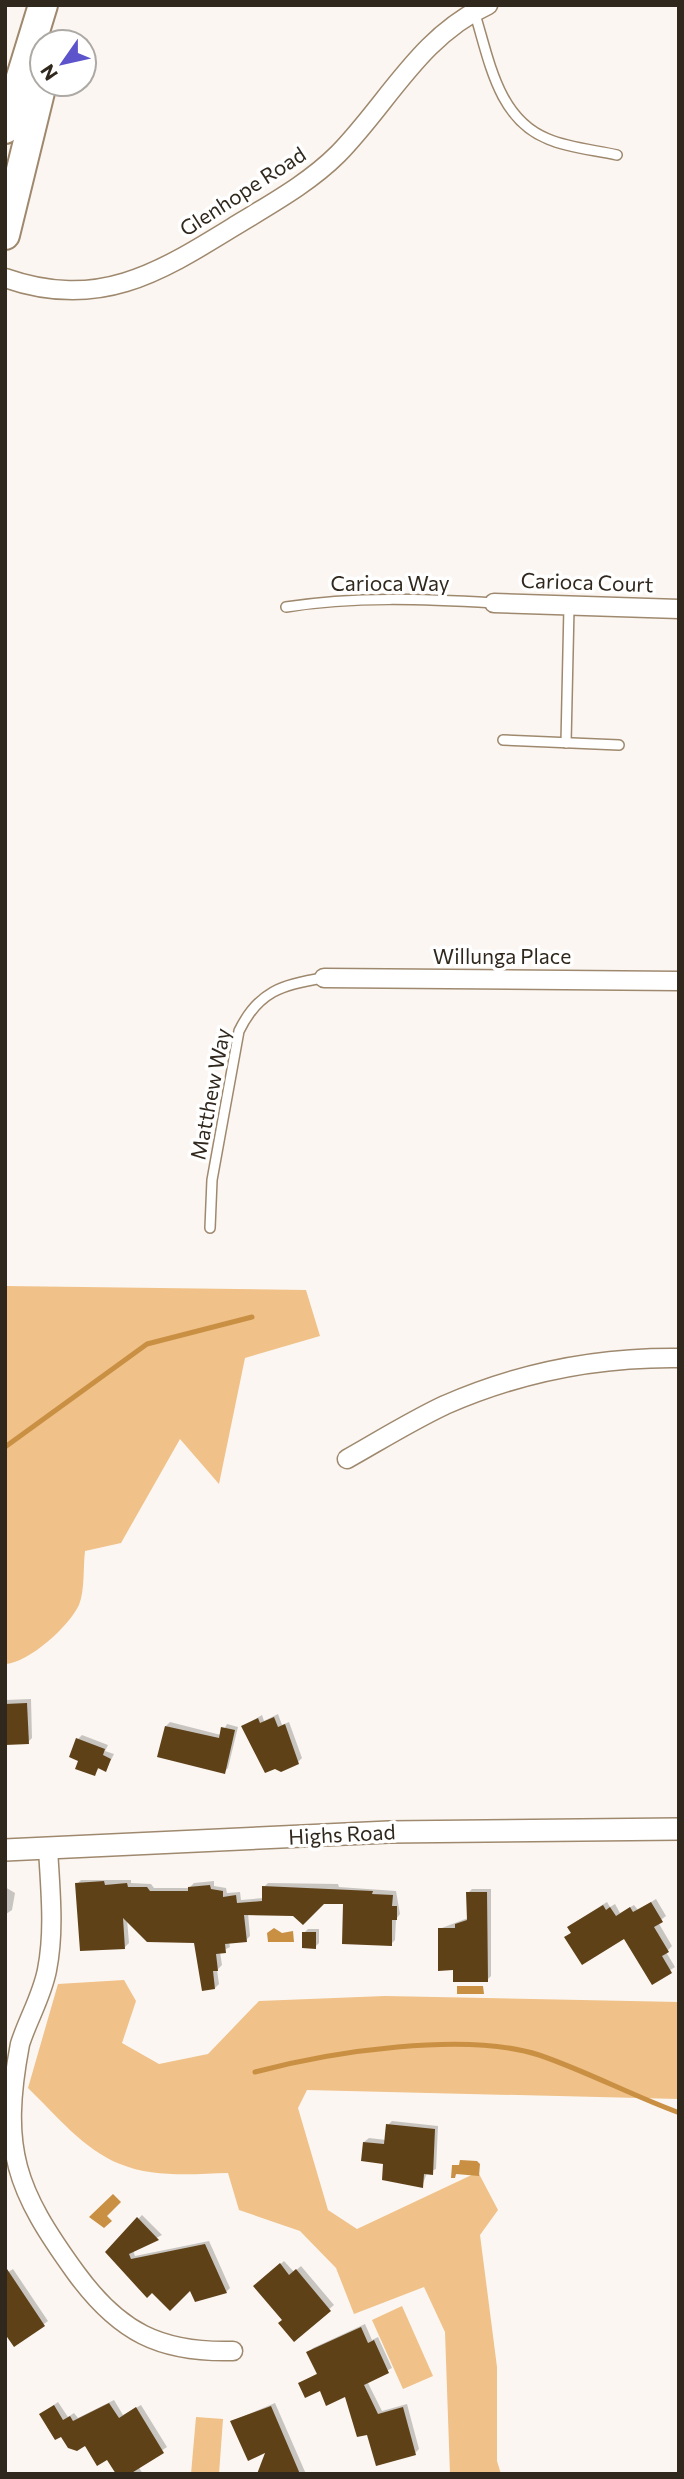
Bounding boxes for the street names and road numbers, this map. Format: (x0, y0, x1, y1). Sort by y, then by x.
street label: Glenhope Road (175, 141, 310, 241)
street label: Carioca Court (520, 567, 654, 596)
street label: Carioca Way (330, 570, 450, 595)
street label: Willunga Place (433, 943, 571, 968)
street label: Matthew Way (185, 1026, 235, 1162)
street label: Highs Road (288, 1818, 396, 1849)

